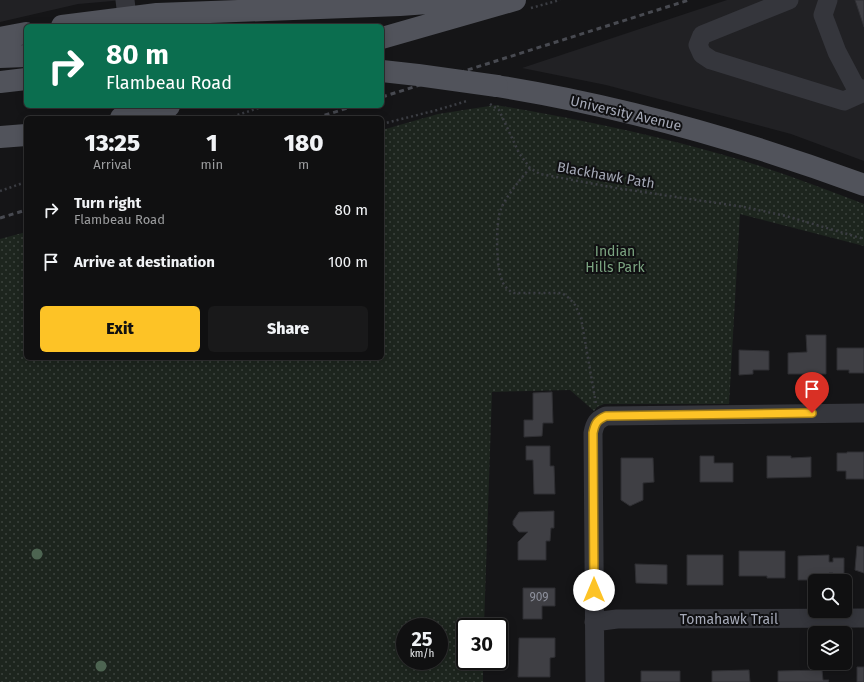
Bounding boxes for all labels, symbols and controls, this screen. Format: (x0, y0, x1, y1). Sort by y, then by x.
text: 80 m (106, 38, 169, 71)
icon: right (40, 40, 92, 92)
text: Flambeau Road (106, 72, 232, 94)
street label: University Avenue (569, 92, 683, 135)
text: 13:25 (85, 129, 140, 157)
text: 1 (206, 129, 217, 157)
text: 180 (284, 129, 323, 157)
text: Arrival (93, 157, 131, 172)
text: min (201, 157, 223, 172)
text: m (298, 157, 309, 172)
street label: Blackhawk Path (556, 159, 656, 192)
text: Turn right (74, 194, 141, 212)
icon: right (40, 199, 62, 221)
text: 80 m (335, 201, 368, 219)
text: Flambeau Road (74, 212, 165, 227)
park label: Indian Hills Park (585, 243, 646, 276)
icon: arrive (40, 251, 62, 273)
text: Arrive at destination (74, 253, 215, 271)
text: 100 m (328, 253, 368, 271)
button: Exit (40, 306, 200, 352)
button: Share (208, 306, 368, 352)
pin (795, 372, 829, 413)
icon: arrive (801, 378, 823, 400)
position arrow (573, 569, 615, 611)
map controls (808, 574, 852, 670)
button: search (808, 574, 852, 618)
house number: 909 (529, 590, 549, 604)
street label: Tomahawk Trail (680, 611, 778, 628)
speed limit sign: 30 (456, 618, 508, 670)
button: layers (808, 626, 852, 670)
text: 25 (411, 627, 433, 651)
text: km/h (410, 648, 434, 660)

